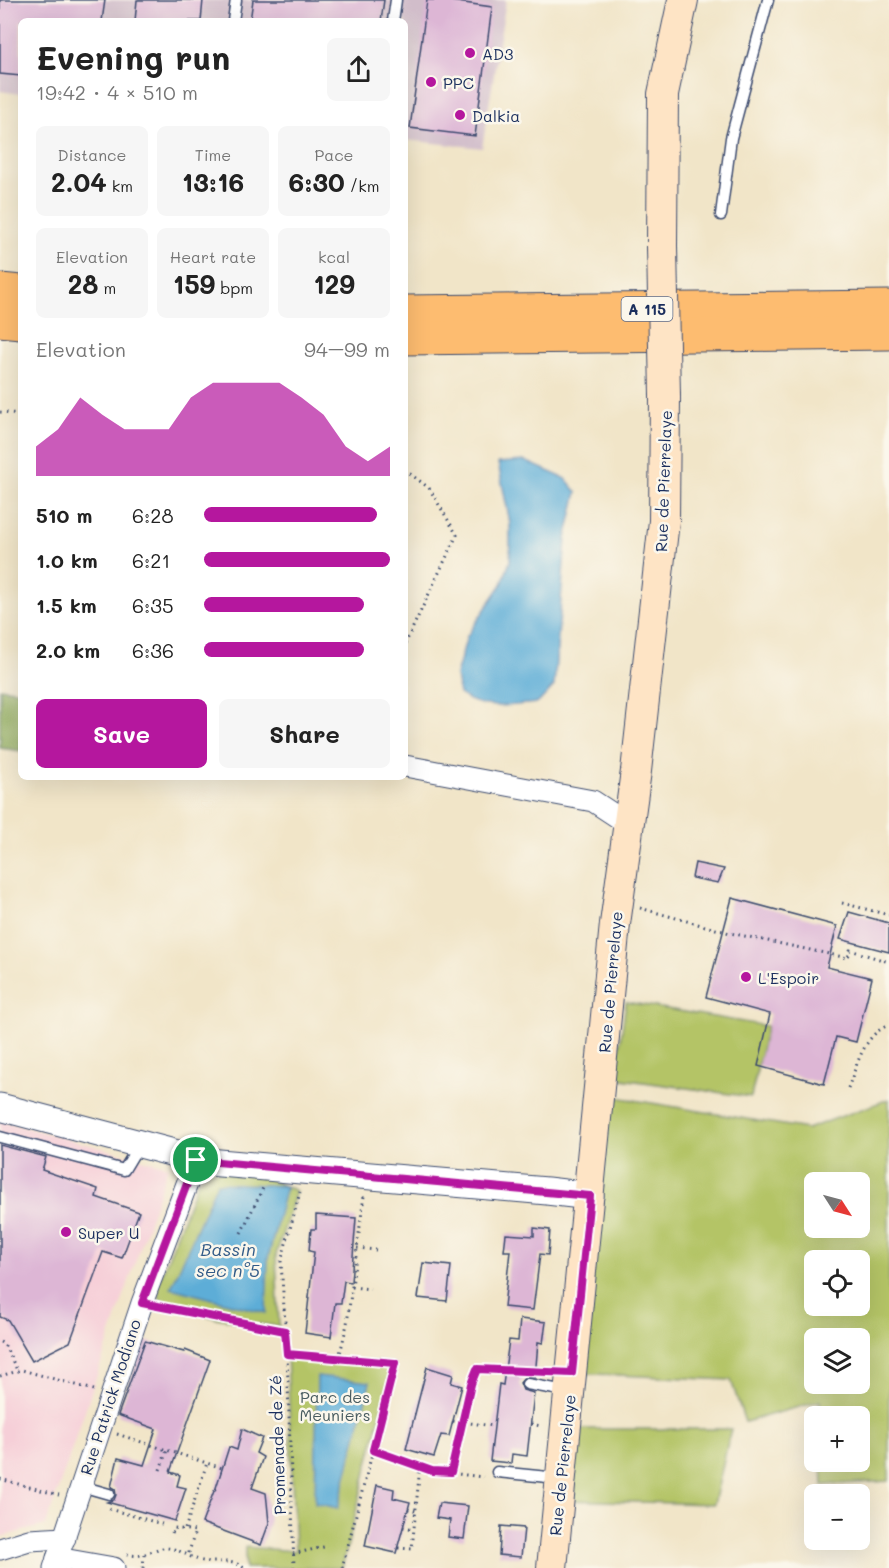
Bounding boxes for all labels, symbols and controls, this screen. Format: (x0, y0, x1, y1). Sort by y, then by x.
text: Evening run (36, 35, 230, 78)
button: share (327, 38, 390, 101)
place label: AD3 (482, 43, 513, 64)
marker: AD3 (463, 46, 477, 60)
place label: PPC (443, 72, 474, 93)
marker: PPC (424, 75, 438, 89)
text: 19:42 · 4 × 510 m (36, 79, 198, 105)
place label: Dalkia (472, 105, 520, 126)
marker: Dalkia (453, 108, 467, 122)
text: Distance (58, 144, 126, 165)
text: Time (195, 144, 231, 165)
text: Pace (314, 144, 354, 165)
text: 2.04 (51, 165, 107, 199)
text: 13:16 (182, 165, 244, 199)
text: 6:30 (288, 165, 345, 199)
text: km (107, 175, 133, 196)
text: /km (345, 175, 380, 196)
text: Elevation (56, 246, 128, 267)
text: Heart rate (170, 246, 256, 267)
text: kcal (318, 246, 350, 267)
text: 28 (68, 267, 98, 301)
text: 159 (173, 267, 215, 301)
text: 129 (313, 267, 355, 301)
text: m (98, 277, 116, 298)
text: bpm (215, 277, 253, 298)
road number: A 115 (622, 297, 672, 321)
text: Elevation (36, 336, 126, 362)
text: 94–99 m (304, 336, 390, 362)
street label: Rue de Pierrelaye (650, 410, 676, 552)
text: 510 m (36, 502, 92, 528)
text: 6:28 (132, 502, 174, 528)
text: 1.0 km (36, 547, 98, 573)
text: 6:21 (132, 547, 170, 573)
text: 1.5 km (36, 592, 97, 618)
text: 6:35 (132, 592, 174, 618)
text: 2.0 km (36, 637, 100, 663)
text: 6:36 (132, 637, 174, 663)
button: Save (36, 699, 207, 768)
button: Share (219, 699, 390, 768)
street label: Rue de Pierrelaye (593, 910, 627, 1054)
place label: L'Espoir (758, 967, 819, 988)
marker: L'Espoir (739, 970, 753, 984)
pin (170, 1134, 221, 1185)
icon: arrive (179, 1143, 212, 1176)
north arrow (804, 1172, 870, 1238)
map controls (804, 1172, 870, 1550)
place label: Super U (78, 1222, 139, 1243)
marker: Super U (59, 1225, 73, 1239)
water label: Bassin sec n°5 (196, 1237, 260, 1282)
button: locate (804, 1250, 870, 1316)
street label: Rue Patrick Modiano (75, 1317, 145, 1477)
button: layers (804, 1328, 870, 1394)
street label: Promenade de Zé (264, 1375, 290, 1515)
park label: Parc des Meuniers (300, 1386, 370, 1425)
street label: Rue de Pierrelaye (544, 1393, 580, 1537)
button: + (804, 1406, 870, 1472)
button: − (804, 1484, 870, 1550)

